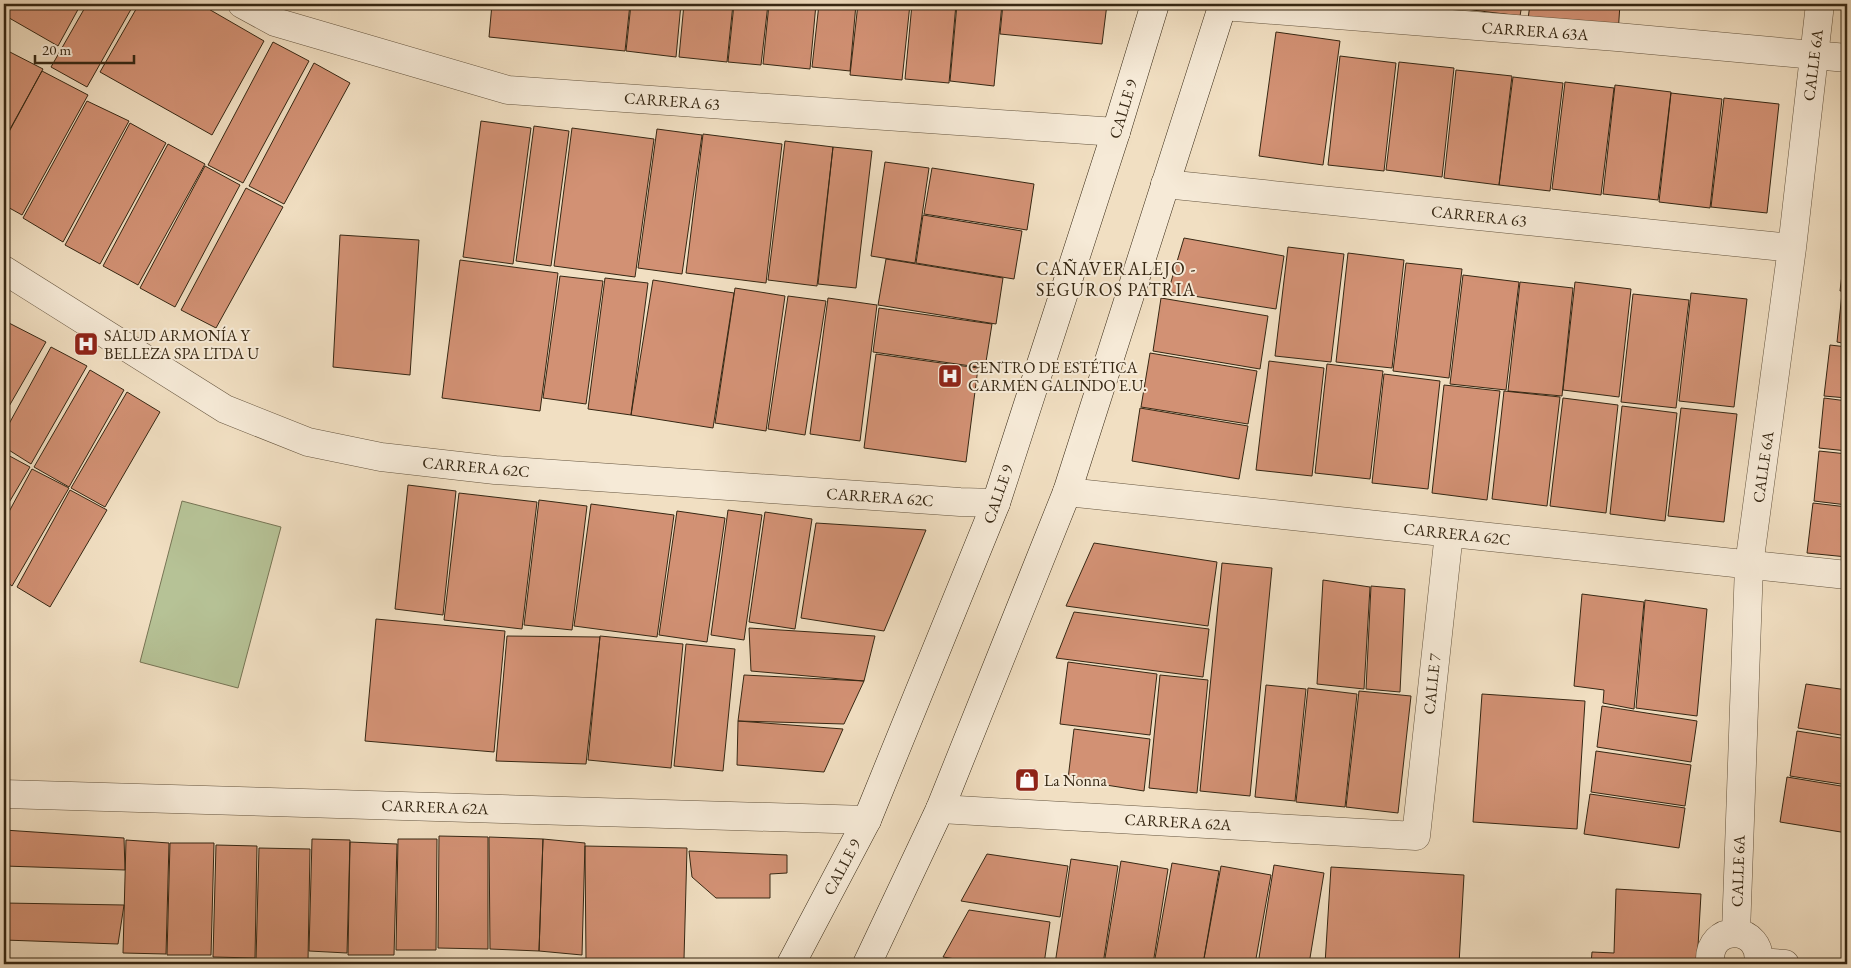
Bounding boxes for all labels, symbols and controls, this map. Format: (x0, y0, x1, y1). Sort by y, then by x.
street label: CARRERA 63A (1481, 17, 1590, 45)
street label: CALLE 6A (1798, 27, 1828, 102)
scale bar (35, 32, 134, 64)
text: 20 m (42, 40, 71, 59)
street label: CALLE 9 (1104, 76, 1142, 141)
street label: CARRERA 63 (623, 87, 721, 115)
street label: CARRERA 63 (1430, 201, 1528, 231)
district label: CAÑAVERALEJO - SEGUROS PATRIA (1036, 257, 1196, 301)
place label: SALUD ARMONÍA Y BELLEZA SPA LTDA U (104, 325, 259, 364)
hospital icon: SALUD ARMONÍA Y BELLEZA SPA LTDA U (73, 331, 99, 357)
place label: CENTRO DE ESTÉTICA CARMEN GALINDO E.U. (968, 357, 1147, 396)
hospital icon: CENTRO DE ESTÉTICA CARMEN GALINDO E.U. (937, 363, 963, 389)
street label: CALLE 6A (1748, 429, 1779, 504)
street label: CARRERA 62C (422, 452, 530, 482)
street label: CALLE 9 (978, 461, 1018, 526)
street label: CARRERA 62C (826, 483, 934, 511)
street label: CARRERA 62C (1403, 518, 1511, 550)
street label: CALLE 7 (1418, 652, 1446, 715)
shop icon: La Nonna (1014, 767, 1040, 793)
place label: La Nonna (1044, 770, 1107, 791)
street label: CARRERA 62A (381, 795, 490, 819)
street label: CARRERA 62A (1124, 809, 1233, 835)
street label: CALLE 6A (1726, 834, 1750, 907)
street label: CALLE 9 (818, 835, 866, 899)

